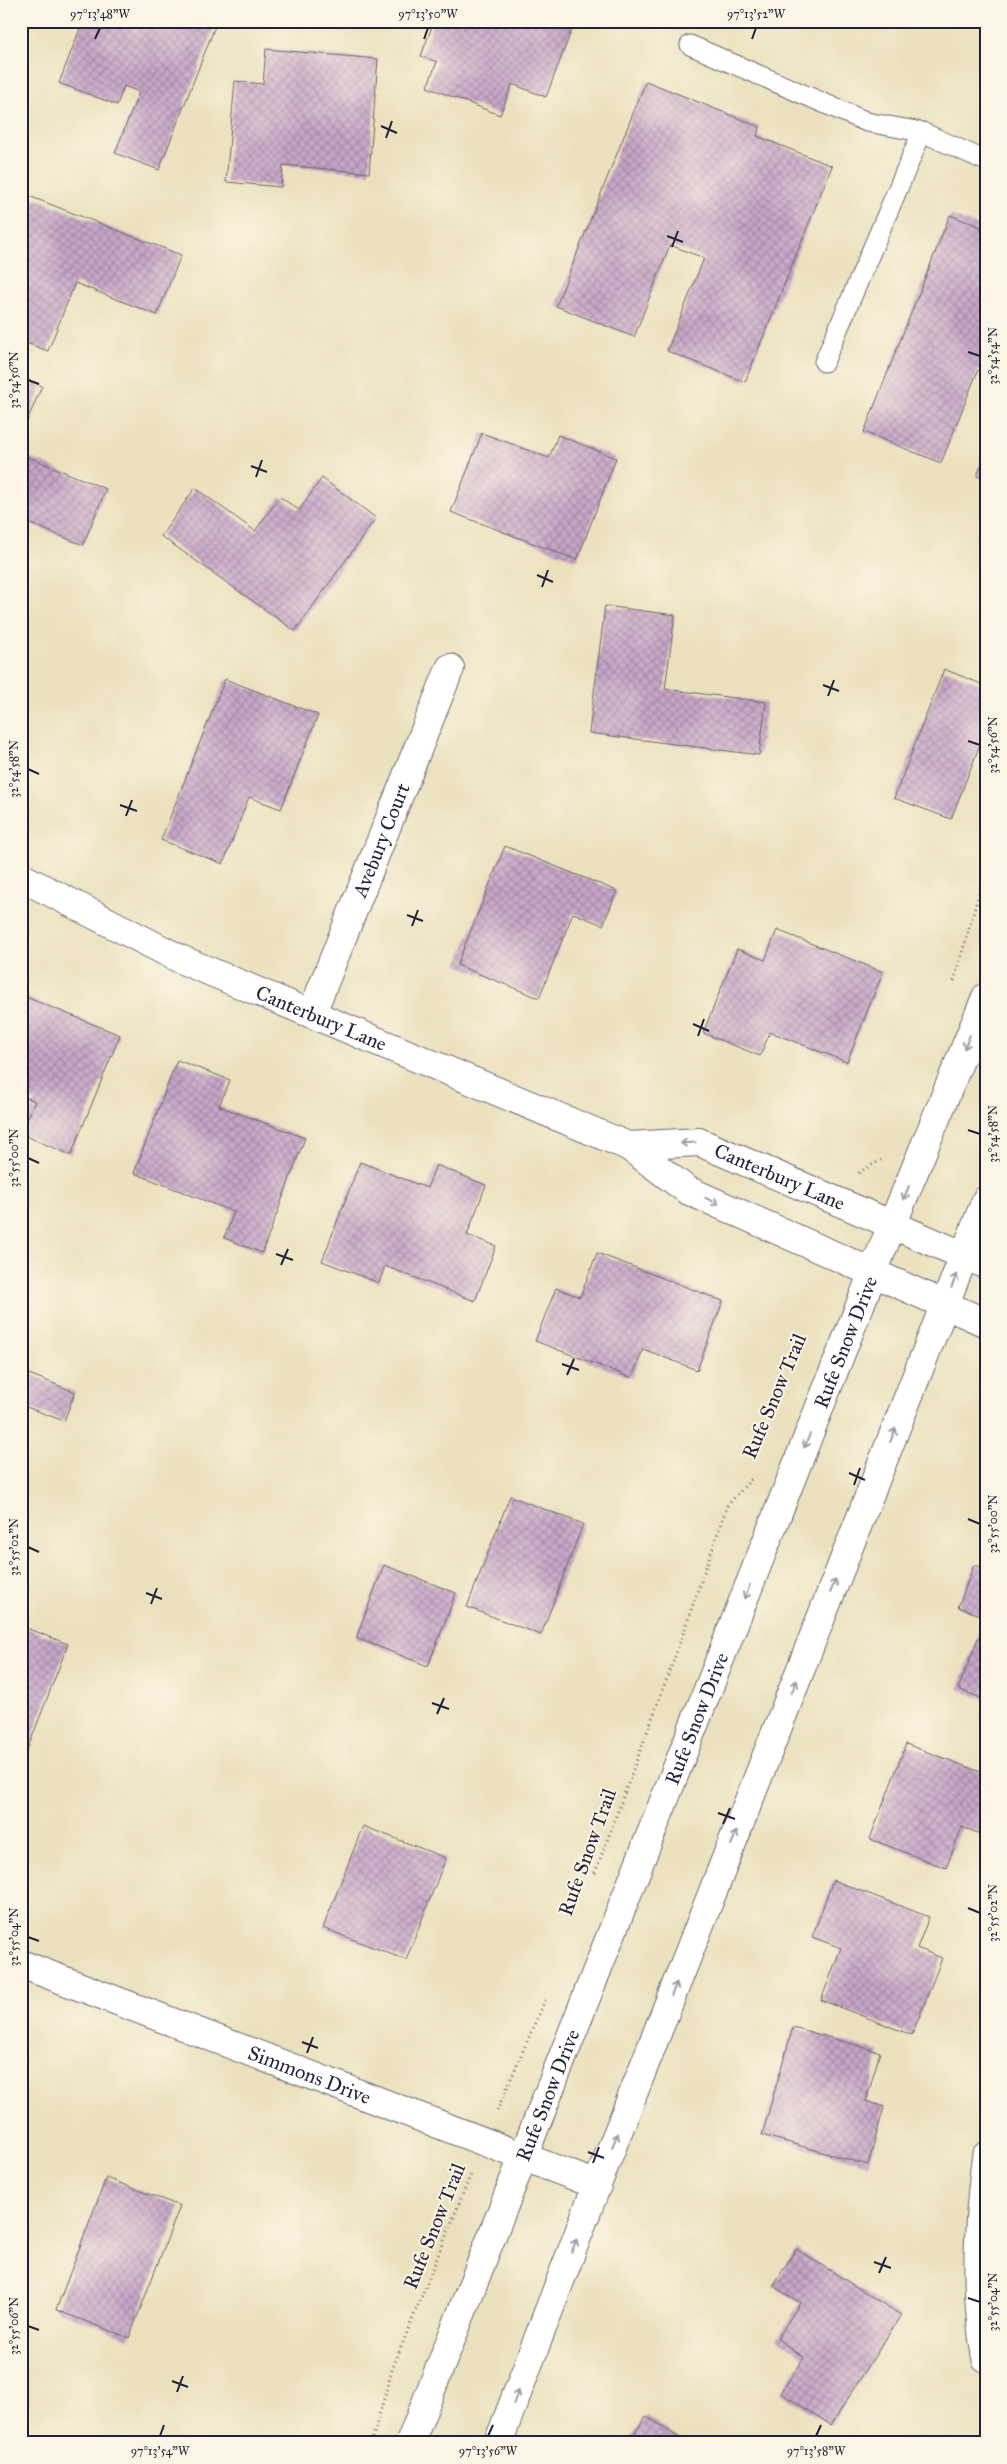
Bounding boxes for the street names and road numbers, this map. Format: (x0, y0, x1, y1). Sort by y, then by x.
street label: Avebury Court (347, 780, 415, 902)
street label: Canterbury Lane (252, 980, 390, 1056)
street label: Canterbury Lane (711, 1138, 849, 1215)
street label: Rufe Snow Drive (809, 1272, 882, 1411)
street label: Rufe Snow Trail (737, 1329, 811, 1462)
street label: Rufe Snow Drive (660, 1649, 733, 1788)
street label: Rufe Snow Trail (553, 1785, 621, 1919)
street label: Rufe Snow Drive (511, 2026, 584, 2165)
street label: Simmons Drive (245, 2040, 374, 2109)
street label: Rufe Snow Trail (398, 2159, 470, 2292)

